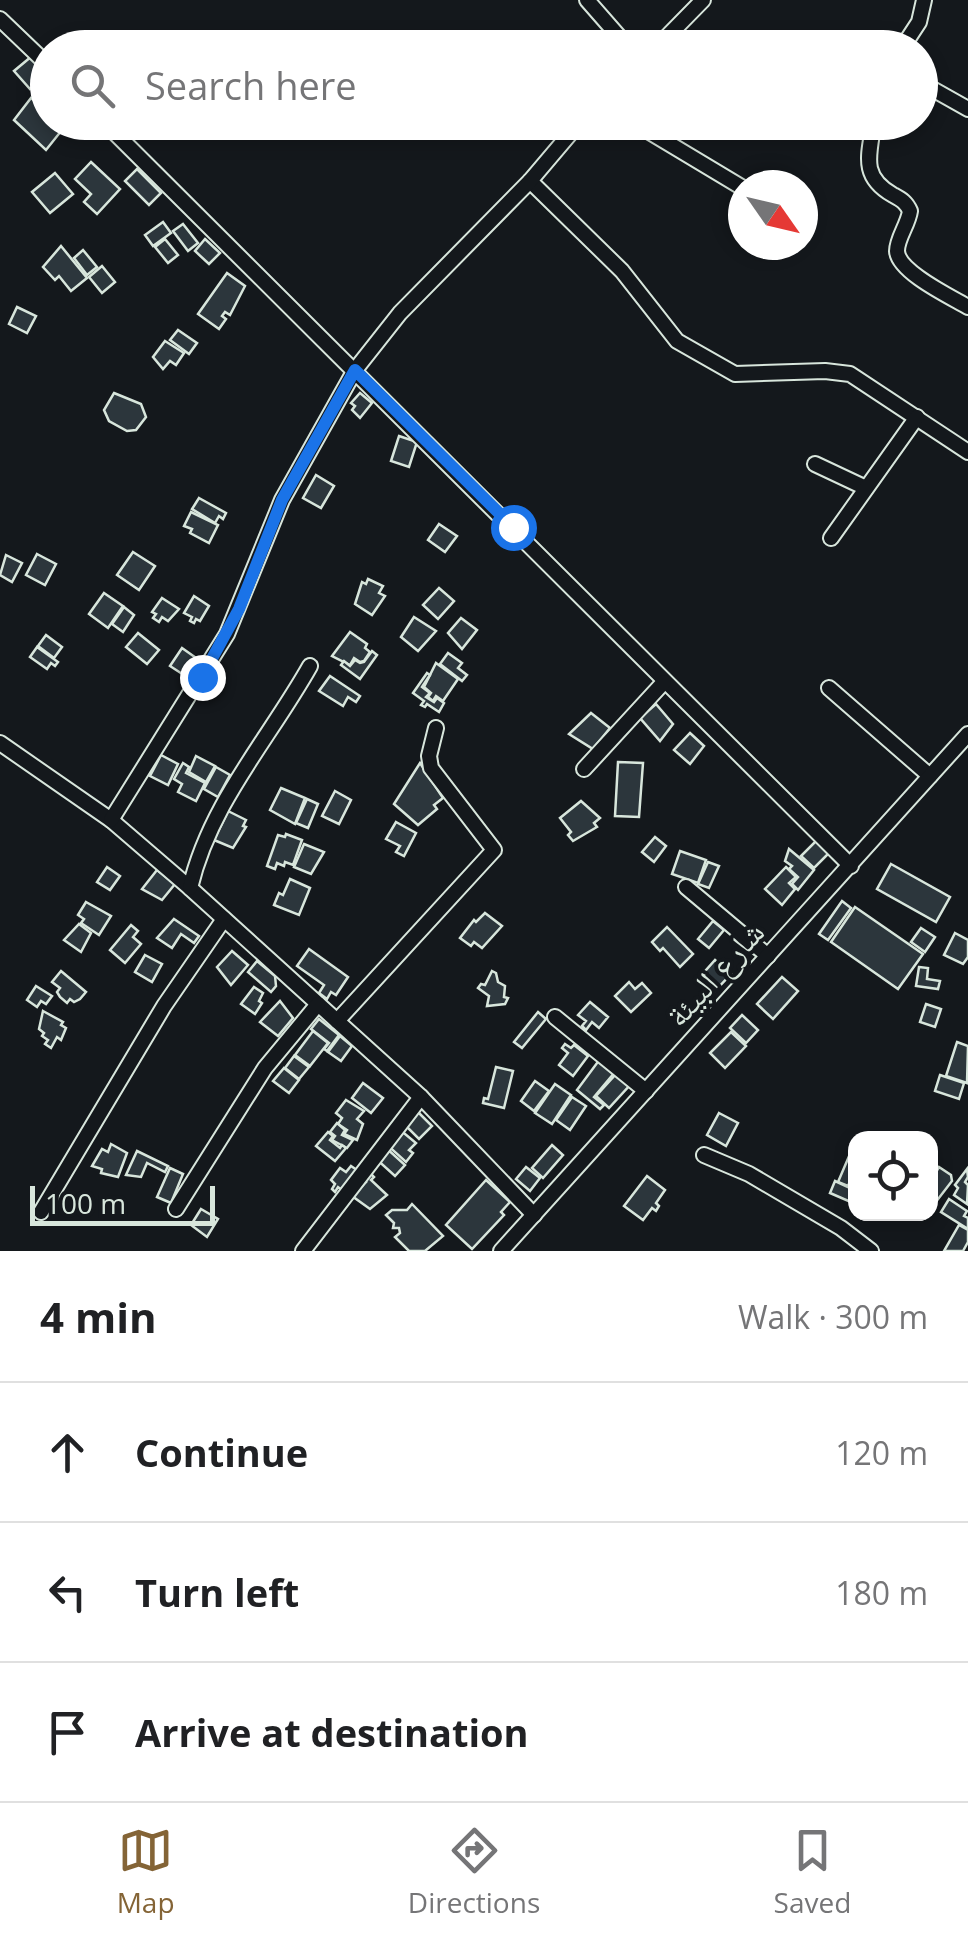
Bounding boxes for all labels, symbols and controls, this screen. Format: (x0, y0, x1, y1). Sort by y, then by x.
search box (30, 30, 938, 140)
icon: search (65, 58, 120, 113)
text: Search here (145, 59, 357, 111)
north arrow (728, 170, 818, 260)
route start (491, 505, 537, 551)
route end (180, 655, 226, 701)
street label: شارع البيئة (655, 911, 773, 1035)
map controls (848, 1131, 938, 1221)
button: locate (848, 1131, 938, 1221)
scale bar (30, 1181, 215, 1226)
text: 100 m (45, 1184, 126, 1222)
text: 4 min (40, 1288, 157, 1345)
text: Walk · 300 m (738, 1295, 928, 1338)
icon: ahead (40, 1425, 95, 1480)
text: Continue (135, 1426, 308, 1478)
text: 120 m (835, 1431, 928, 1474)
icon: left (40, 1565, 95, 1620)
text: Turn left (135, 1566, 299, 1618)
text: 180 m (835, 1571, 928, 1614)
icon: arrive (40, 1705, 95, 1760)
text: Arrive at destination (135, 1706, 529, 1758)
tab: Map (117, 1823, 175, 1921)
tab: Directions (408, 1823, 540, 1921)
tab: Saved (774, 1823, 851, 1921)

